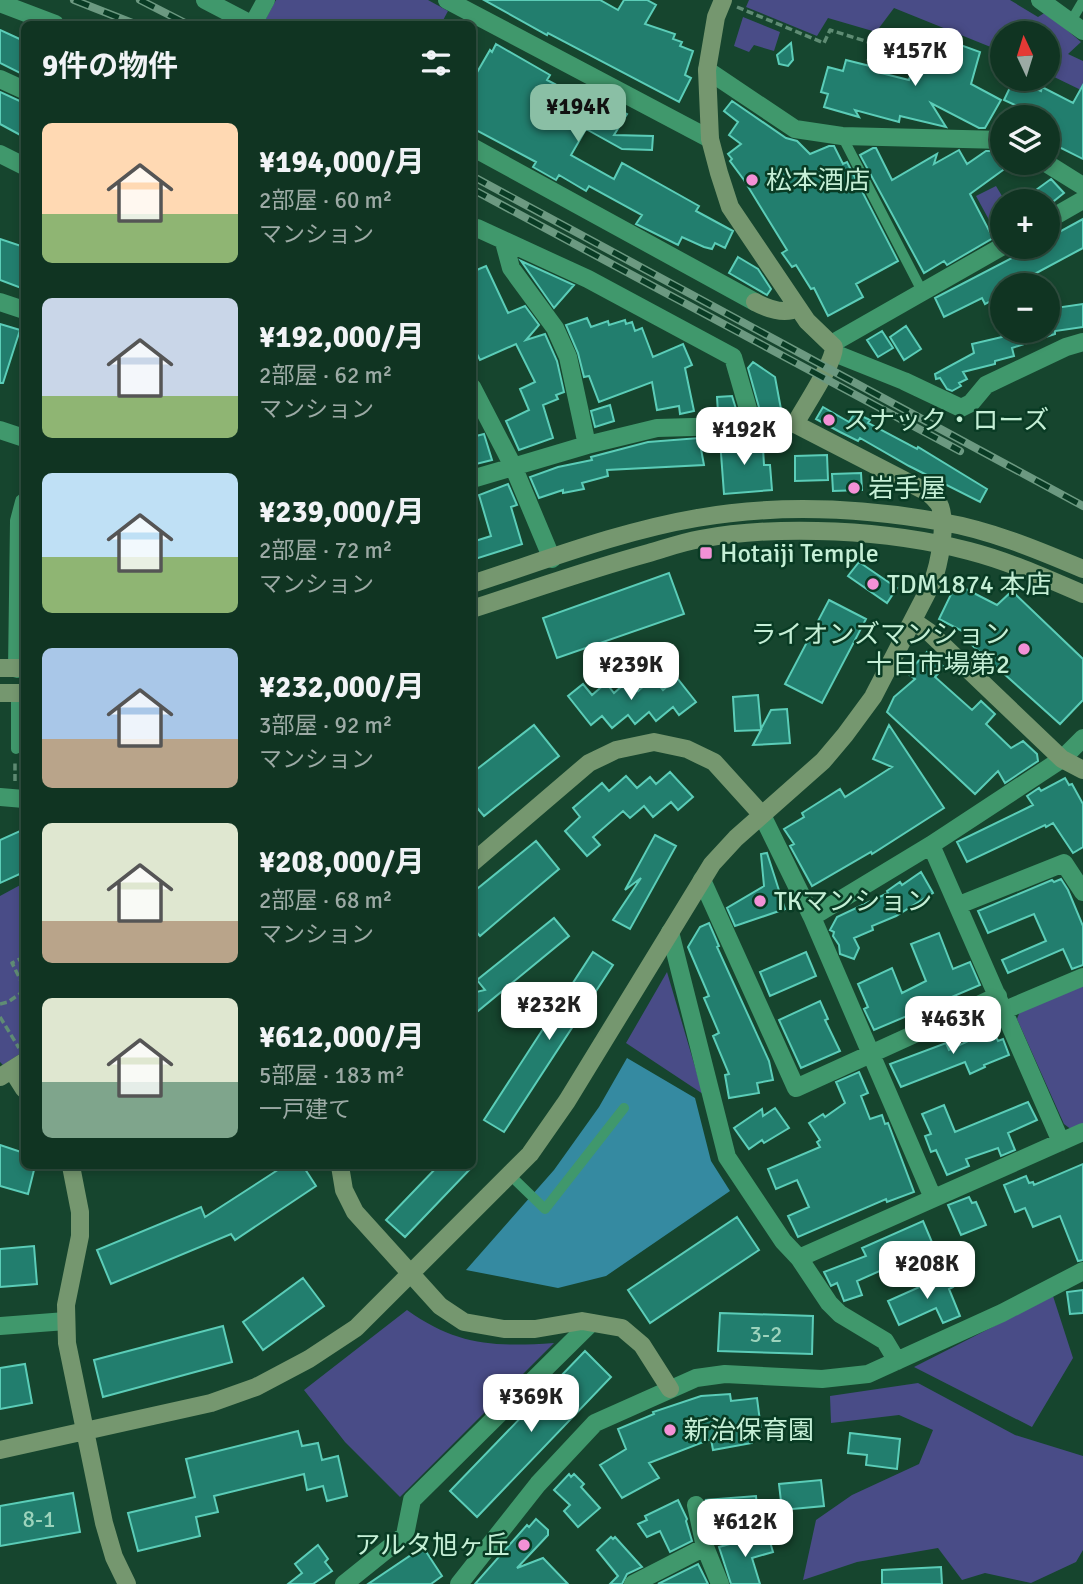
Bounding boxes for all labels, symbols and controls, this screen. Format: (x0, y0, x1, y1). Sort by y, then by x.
north arrow (990, 21, 1060, 91)
map controls (990, 21, 1060, 343)
pin: ¥157K (866, 28, 964, 88)
text: ¥157K (883, 36, 947, 65)
icon: filters (417, 44, 455, 82)
text: 9件の物件 (42, 48, 178, 85)
pin: ¥194K (529, 85, 627, 144)
text: ¥194K (546, 92, 610, 121)
button: layers (990, 105, 1060, 175)
text: ¥194,000/月 (259, 144, 425, 181)
icon: home (98, 151, 182, 235)
place label: 松本酒店 (766, 165, 870, 197)
marker: 松本酒店 (744, 172, 760, 188)
text: 2部屋 · 60 m² (259, 186, 392, 215)
button: + (990, 189, 1060, 259)
text: マンション (259, 220, 374, 249)
button: − (990, 273, 1060, 343)
text: ¥192,000/月 (259, 319, 425, 356)
icon: home (98, 326, 182, 410)
text: 2部屋 · 62 m² (259, 361, 392, 390)
text: マンション (259, 395, 374, 424)
place label: スナック・ローズ (843, 405, 1049, 437)
pin: ¥192K (695, 407, 793, 467)
marker: スナック・ローズ (821, 412, 837, 428)
text: ¥192K (712, 415, 776, 444)
place label: 岩手屋 (868, 473, 946, 505)
marker: 岩手屋 (846, 480, 862, 496)
text: ¥239,000/月 (259, 494, 425, 531)
icon: home (98, 501, 182, 585)
text: 2部屋 · 72 m² (259, 536, 392, 565)
place label: Hotaiji Temple (720, 538, 879, 570)
marker: Hotaiji Temple (698, 545, 714, 561)
place label: TDM1874 本店 (887, 569, 1051, 601)
text: マンション (259, 570, 374, 599)
marker: TDM1874 本店 (865, 576, 881, 592)
place label: ライオンズマンション 十日市場第2 (751, 619, 1010, 681)
marker: ライオンズマンション 十日市場第2 (1016, 641, 1032, 657)
pin: ¥239K (582, 642, 680, 702)
text: ¥239K (599, 650, 663, 679)
text: ¥232,000/月 (259, 669, 425, 706)
icon: home (98, 676, 182, 760)
text: 3部屋 · 92 m² (259, 711, 392, 740)
text: マンション (259, 745, 374, 774)
text: ¥208,000/月 (259, 844, 425, 881)
icon: home (98, 851, 182, 935)
text: 2部屋 · 68 m² (259, 886, 392, 915)
place label: TKマンション (774, 886, 932, 918)
marker: TKマンション (752, 893, 768, 909)
text: マンション (259, 920, 374, 949)
pin: ¥232K (500, 982, 598, 1042)
text: ¥232K (517, 990, 581, 1019)
pin: ¥463K (904, 996, 1002, 1056)
text: ¥463K (921, 1004, 985, 1033)
text: ¥612,000/月 (259, 1019, 425, 1056)
icon: home (98, 1026, 182, 1110)
text: 5部屋 · 183 m² (259, 1061, 405, 1090)
text: 一戸建て (259, 1095, 351, 1124)
pin: ¥208K (878, 1242, 976, 1301)
text: ¥208K (895, 1249, 959, 1278)
house number: 3-2 (750, 1320, 782, 1349)
pin: ¥369K (482, 1374, 580, 1434)
text: ¥369K (499, 1382, 563, 1411)
place label: 新治保育園 (684, 1415, 814, 1447)
marker: 新治保育園 (662, 1422, 678, 1438)
pin: ¥612K (696, 1500, 794, 1559)
house number: 8-1 (23, 1505, 55, 1534)
text: ¥612K (713, 1507, 777, 1536)
place label: アルタ旭ヶ丘 (354, 1530, 510, 1562)
marker: アルタ旭ヶ丘 (516, 1537, 532, 1553)

